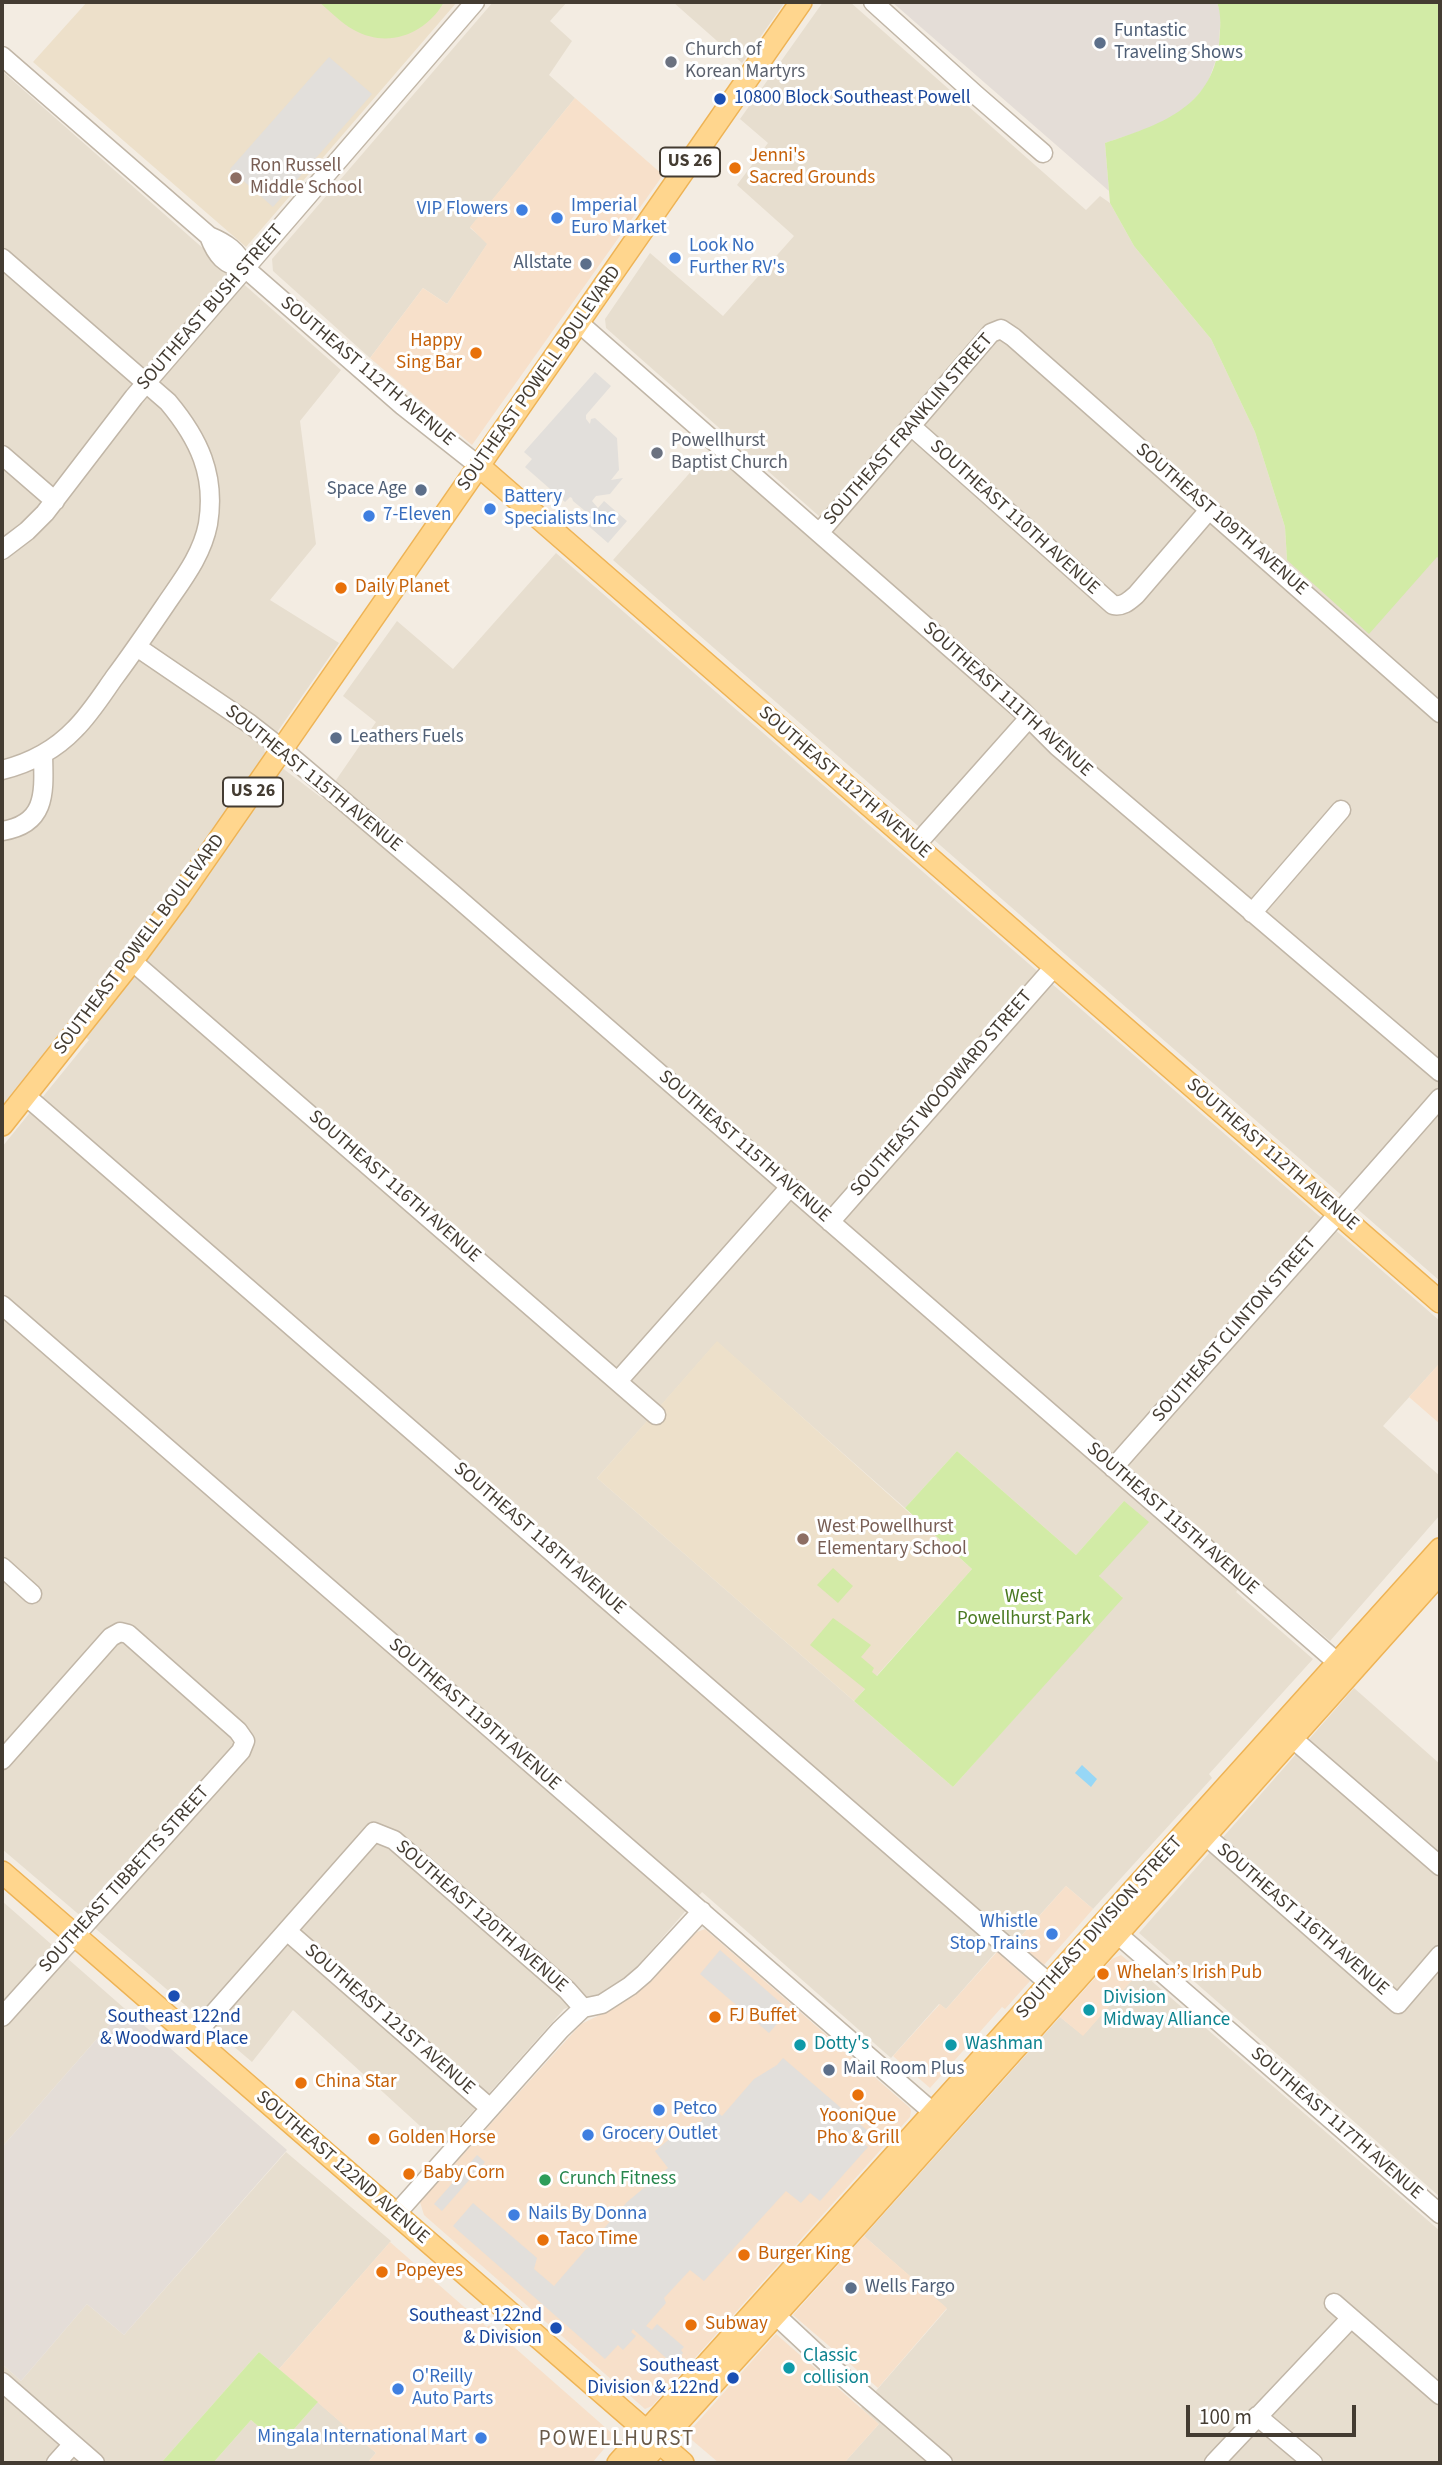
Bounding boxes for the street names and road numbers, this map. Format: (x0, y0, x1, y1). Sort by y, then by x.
road number: US 26 (660, 148, 720, 176)
street label: SOUTHEAST BUSH STREET (133, 220, 289, 396)
street label: SOUTHEAST POWELL BOULEVARD (453, 262, 627, 496)
street label: SOUTHEAST 112TH AVENUE (275, 292, 459, 452)
street label: SOUTHEAST FRANKLIN STREET (819, 329, 999, 531)
street label: SOUTHEAST 110TH AVENUE (924, 436, 1104, 600)
street label: SOUTHEAST 109TH AVENUE (1130, 439, 1312, 601)
street label: SOUTHEAST 111TH AVENUE (917, 618, 1097, 782)
street label: SOUTHEAST 115TH AVENUE (220, 701, 406, 857)
street label: SOUTHEAST 112TH AVENUE (753, 702, 935, 864)
road number: US 26 (223, 778, 283, 806)
street label: SOUTHEAST POWELL BOULEVARD (50, 830, 230, 1060)
street label: SOUTHEAST WOODWARD STREET (846, 986, 1038, 1202)
street label: SOUTHEAST 115TH AVENUE (653, 1066, 835, 1228)
street label: SOUTHEAST 112TH AVENUE (1181, 1074, 1363, 1236)
street label: SOUTHEAST 116TH AVENUE (303, 1106, 485, 1268)
street label: SOUTHEAST CLINTON STREET (1148, 1233, 1322, 1427)
street label: SOUTHEAST 115TH AVENUE (1081, 1438, 1263, 1600)
street label: SOUTHEAST 118TH AVENUE (448, 1458, 630, 1620)
street label: SOUTHEAST 119TH AVENUE (383, 1634, 565, 1796)
street label: SOUTHEAST TIBBETTS STREET (35, 1782, 215, 1978)
street label: SOUTHEAST DIVISION STREET (1012, 1832, 1188, 2024)
street label: SOUTHEAST 120TH AVENUE (390, 1836, 572, 1998)
street label: SOUTHEAST 116TH AVENUE (1211, 1839, 1393, 2001)
street label: SOUTHEAST 121ST AVENUE (299, 1940, 479, 2100)
street label: SOUTHEAST 117TH AVENUE (1245, 2043, 1427, 2205)
street label: SOUTHEAST 122ND AVENUE (251, 2087, 433, 2249)

